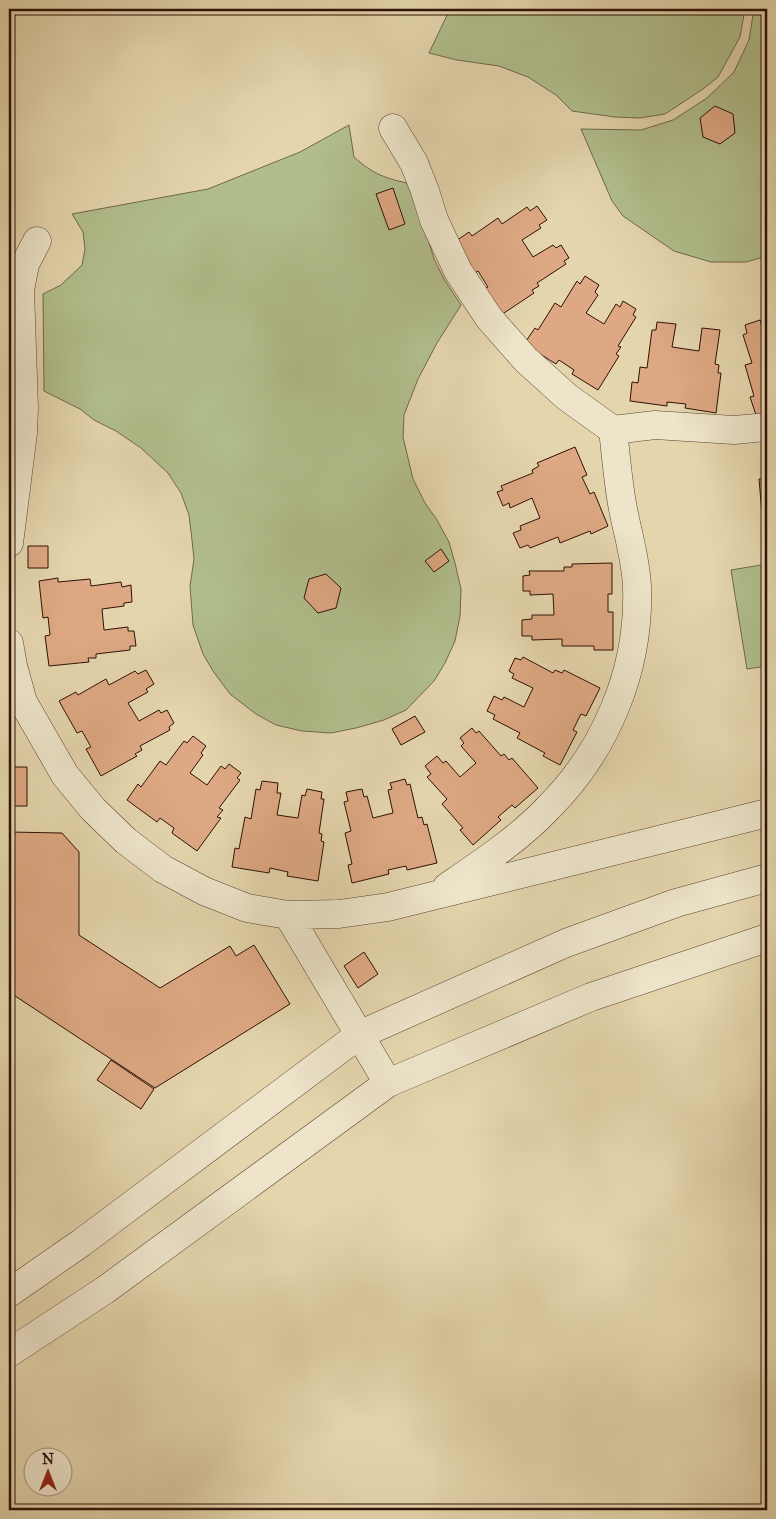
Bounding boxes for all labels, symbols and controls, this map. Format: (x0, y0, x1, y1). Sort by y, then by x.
north arrow (22, 1446, 72, 1496)
text: N (42, 1451, 54, 1468)

